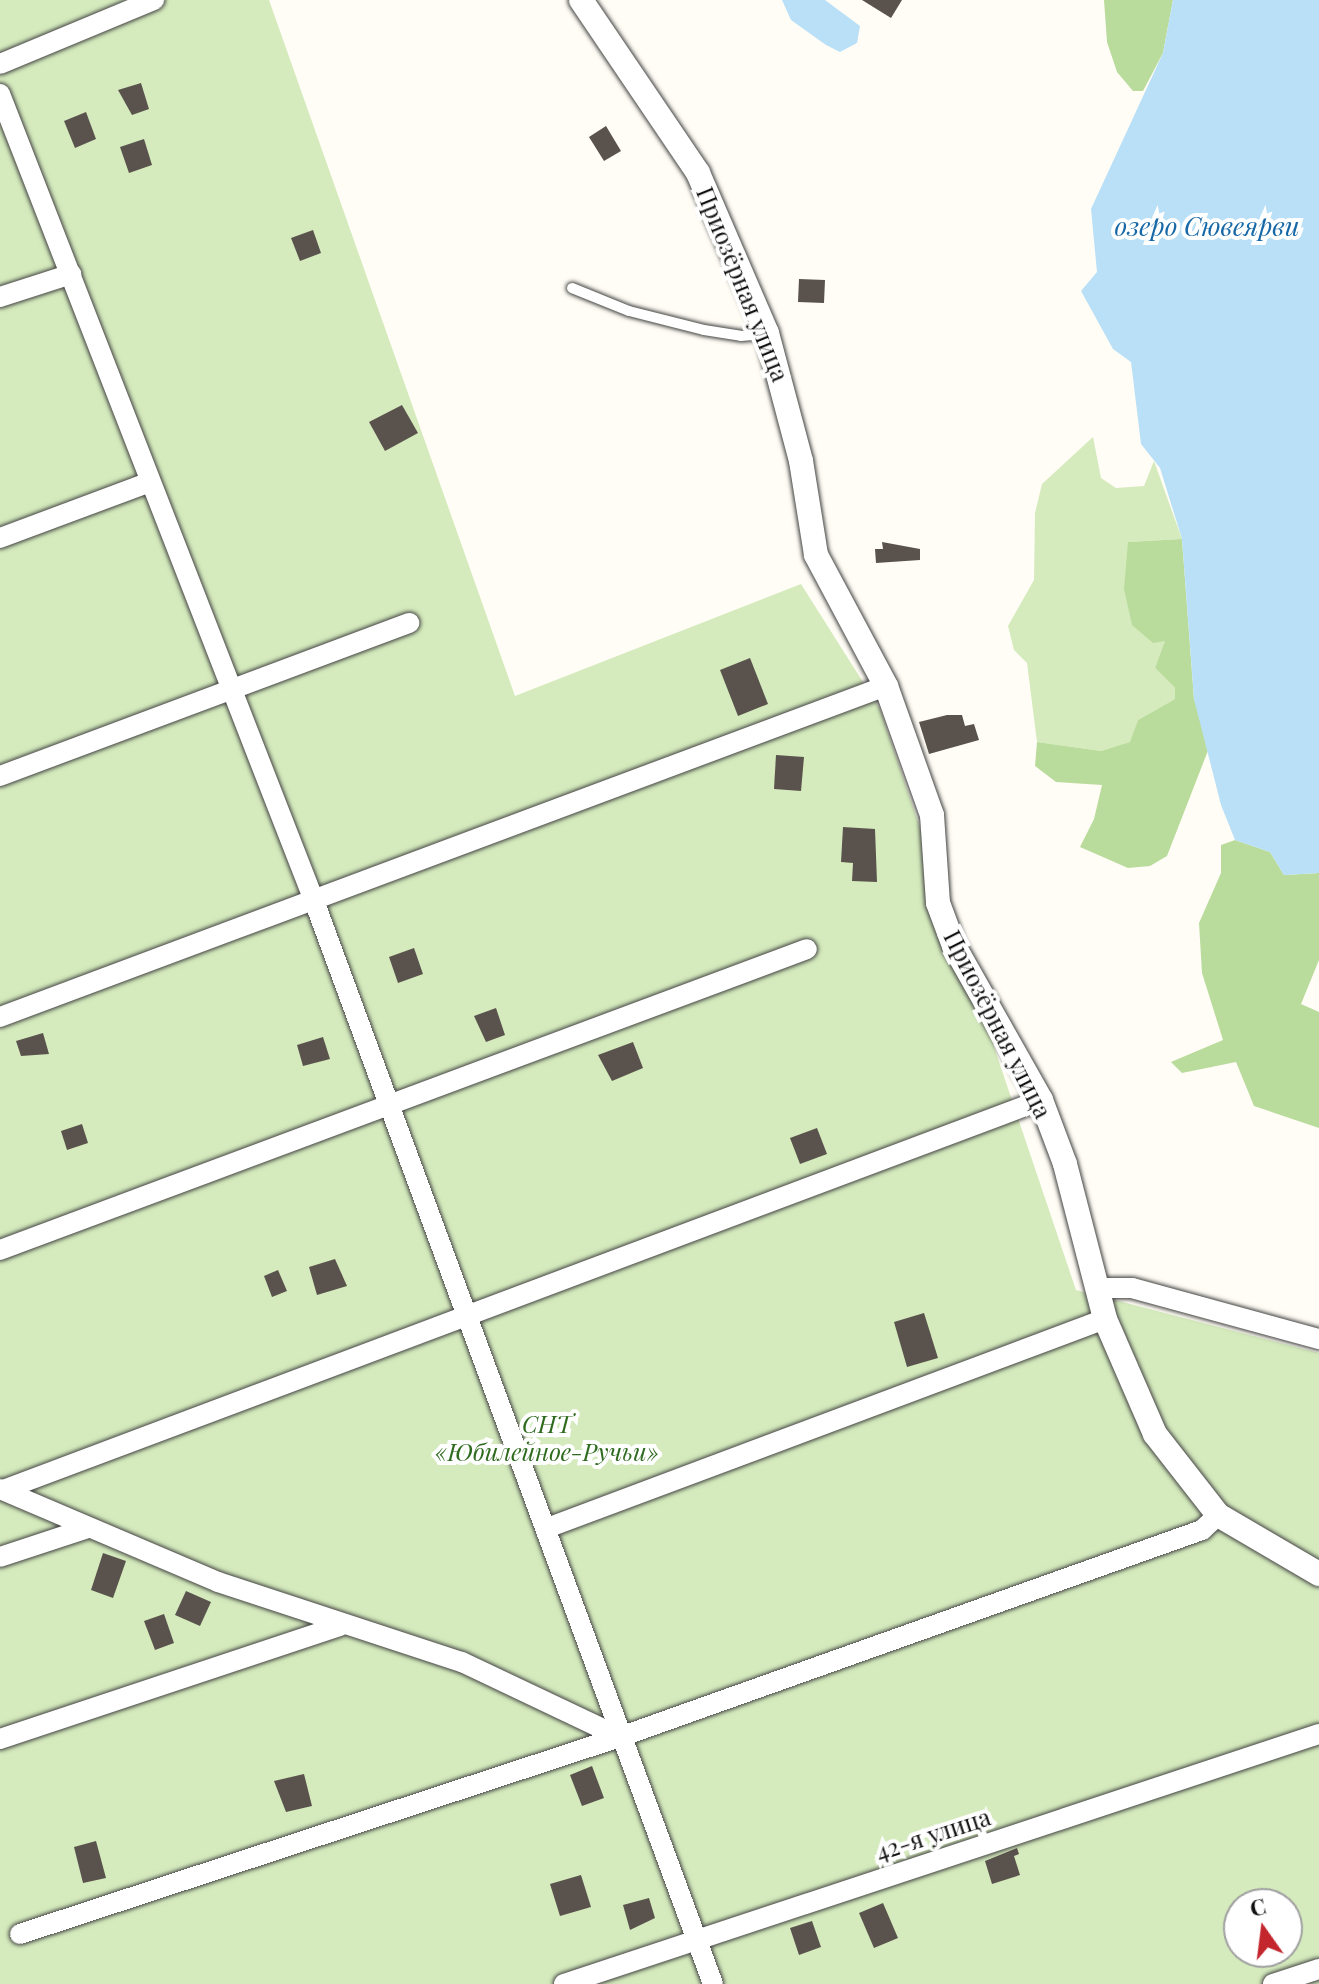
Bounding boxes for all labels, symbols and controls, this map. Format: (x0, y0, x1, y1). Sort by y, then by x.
street label: Приозёрная улица (691, 182, 795, 386)
water label: озеро Сювеярви (1114, 210, 1300, 242)
street label: Приозёрная улица (938, 925, 1058, 1123)
park label: СНТ «Юбилейное-Ручьи» (435, 1410, 659, 1466)
street label: 42-я улица (872, 1802, 994, 1866)
north arrow (1223, 1888, 1303, 1968)
text: С (1247, 1890, 1269, 1923)

